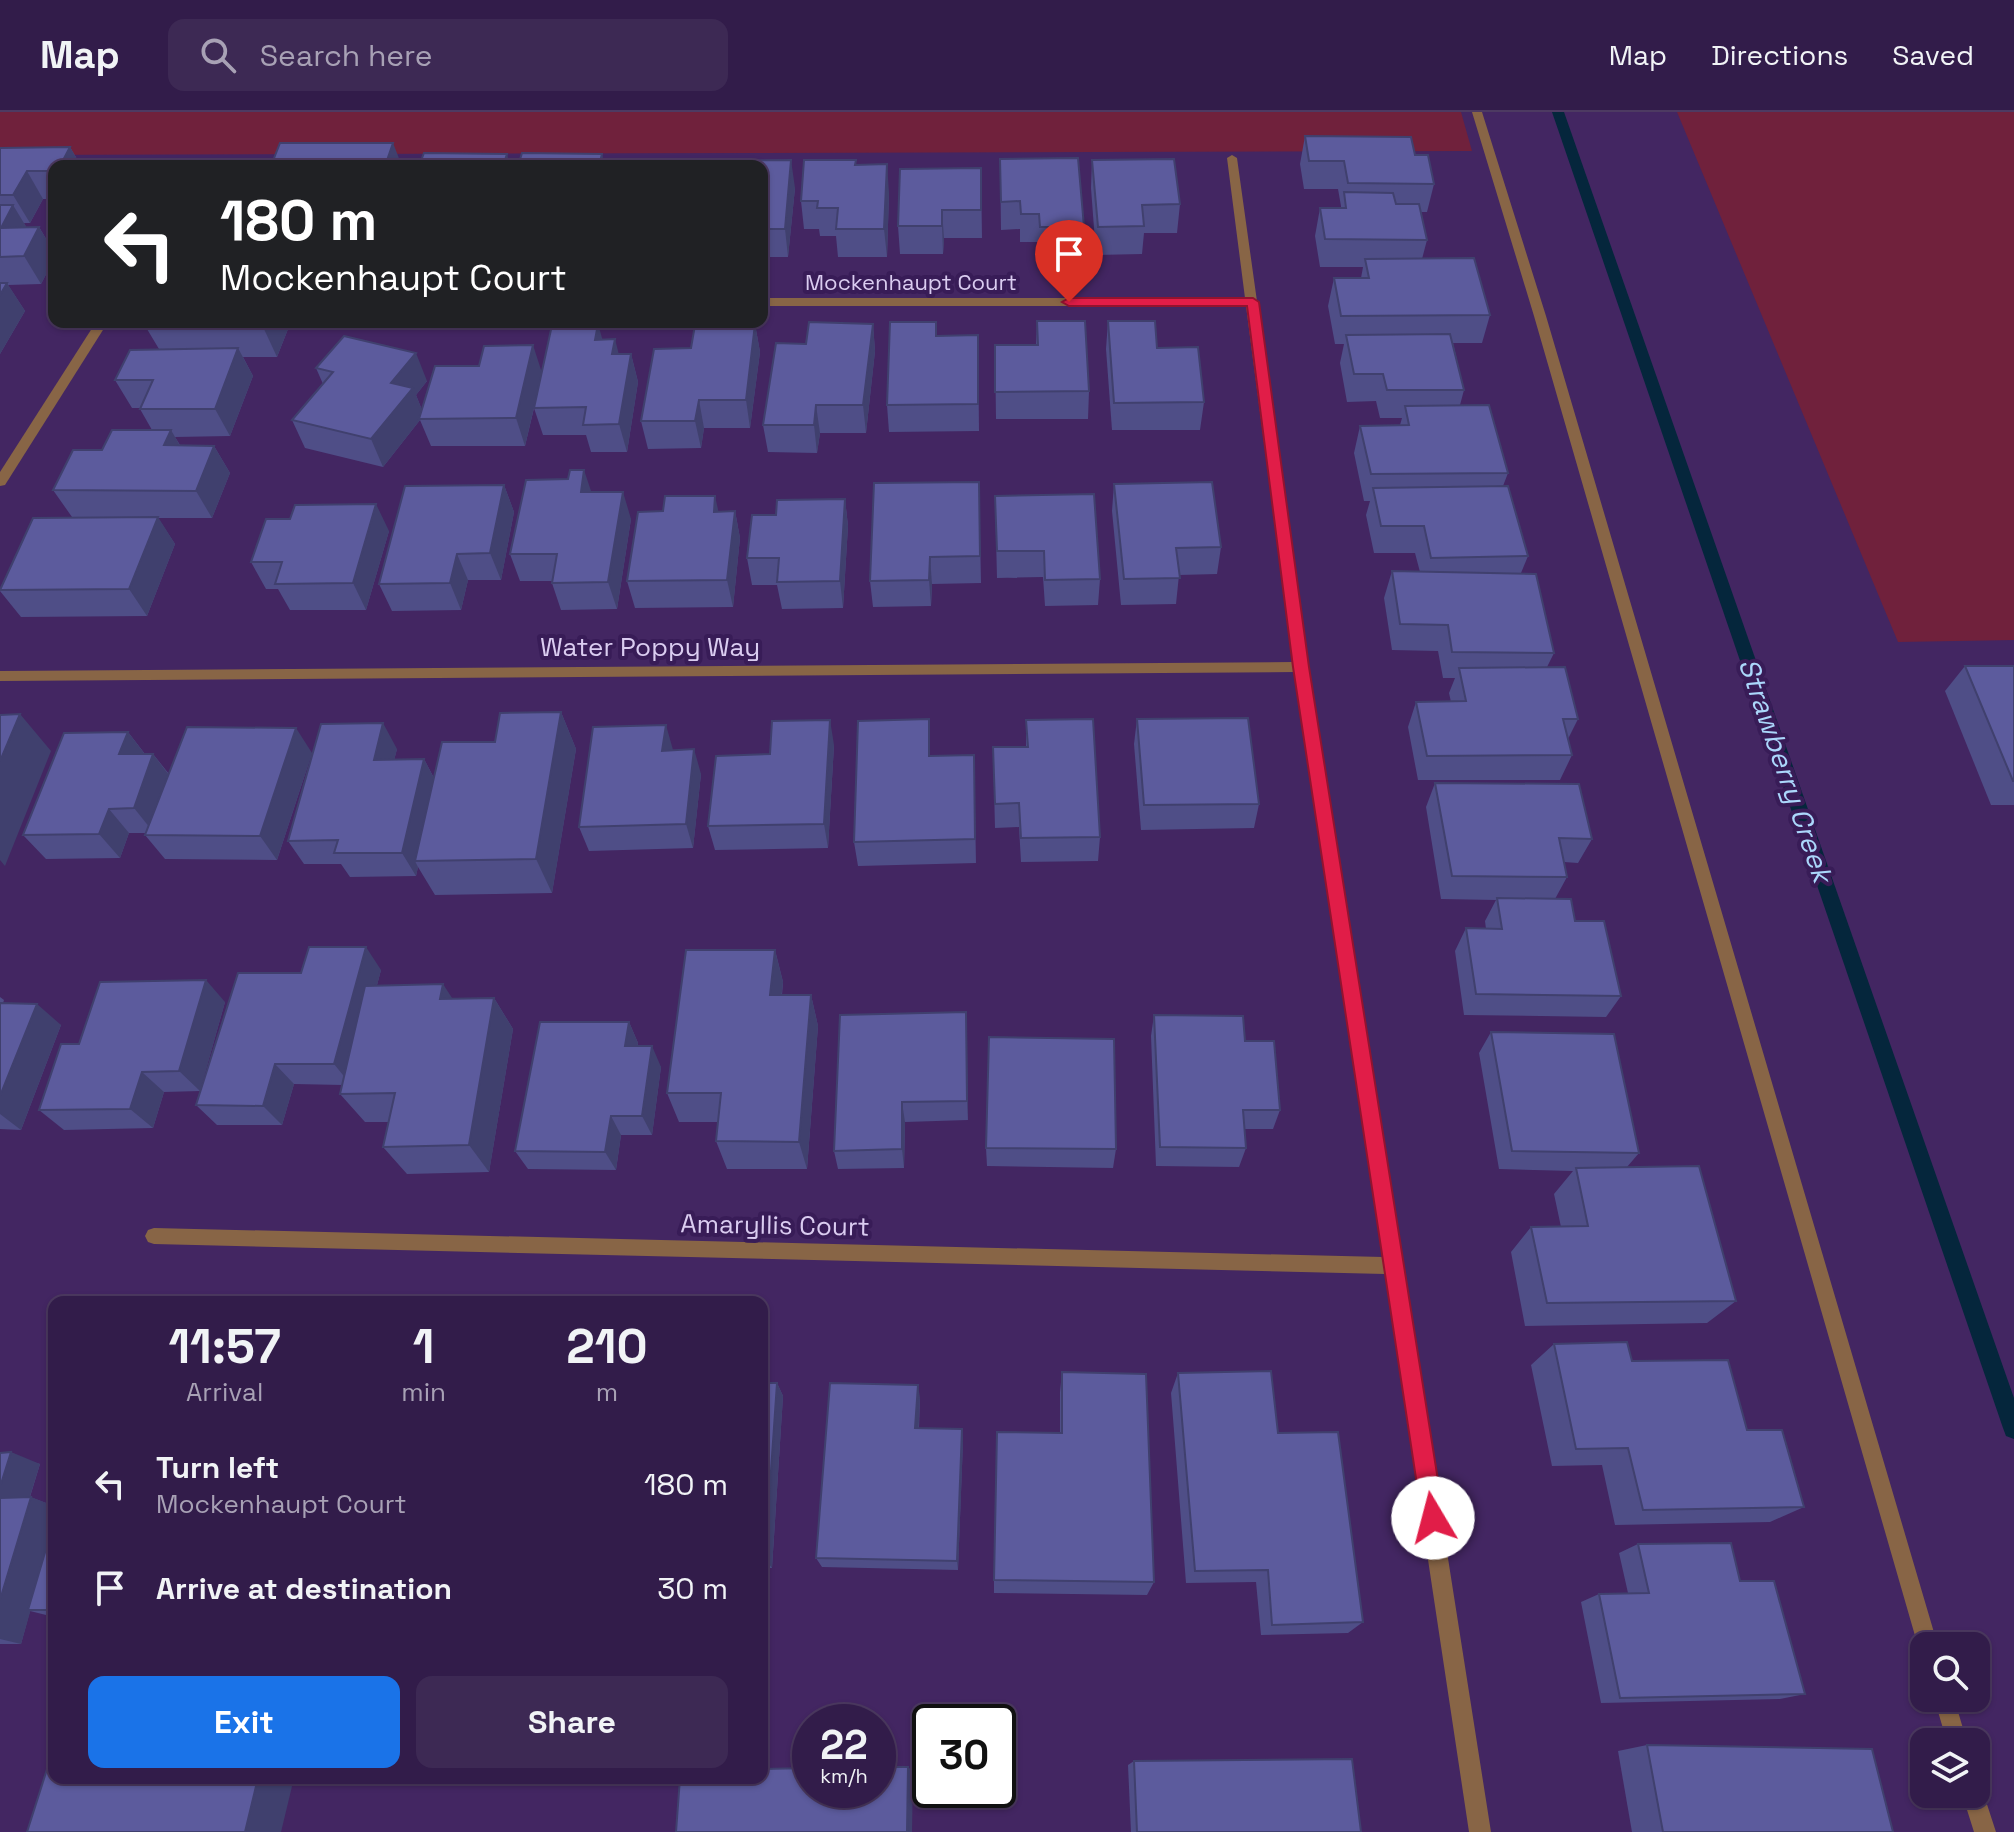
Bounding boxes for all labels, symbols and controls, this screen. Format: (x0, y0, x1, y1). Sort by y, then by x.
search box (168, 19, 728, 91)
text: Map (40, 31, 120, 79)
icon: search (196, 33, 240, 77)
text: Search here (260, 36, 433, 75)
text: Map (1609, 37, 1667, 73)
text: Directions (1711, 37, 1848, 73)
text: Saved (1892, 37, 1974, 73)
text: 180 m (220, 185, 377, 256)
icon: left (88, 192, 192, 296)
pin (1035, 220, 1103, 302)
icon: arrive (1047, 232, 1091, 276)
text: Mockenhaupt Court (220, 255, 567, 301)
street label: Mockenhaupt Court (805, 268, 1017, 296)
street label: Water Poppy Way (540, 630, 760, 664)
water label: Strawberry Creek (1731, 653, 1842, 890)
street label: Amaryllis Court (680, 1206, 870, 1244)
text: 11:57 (168, 1316, 281, 1377)
text: 1 (413, 1316, 434, 1377)
text: 210 (566, 1316, 648, 1377)
text: Arrival (186, 1375, 263, 1409)
text: min (401, 1375, 446, 1409)
text: m (596, 1375, 618, 1409)
text: Turn left (156, 1448, 279, 1487)
icon: left (88, 1462, 132, 1506)
text: 180 m (644, 1465, 728, 1504)
position arrow (1391, 1476, 1475, 1560)
text: Mockenhaupt Court (156, 1487, 407, 1521)
icon: arrive (88, 1566, 132, 1610)
text: Arrive at destination (156, 1569, 452, 1608)
text: 30 m (657, 1569, 728, 1608)
map controls (1910, 1632, 1990, 1808)
button: search (1910, 1632, 1990, 1712)
button: Exit (88, 1676, 400, 1768)
button: Share (416, 1676, 728, 1768)
speed limit sign: 30 (912, 1704, 1016, 1808)
text: 22 (820, 1720, 868, 1771)
button: layers (1910, 1728, 1990, 1808)
text: km/h (820, 1763, 868, 1789)

